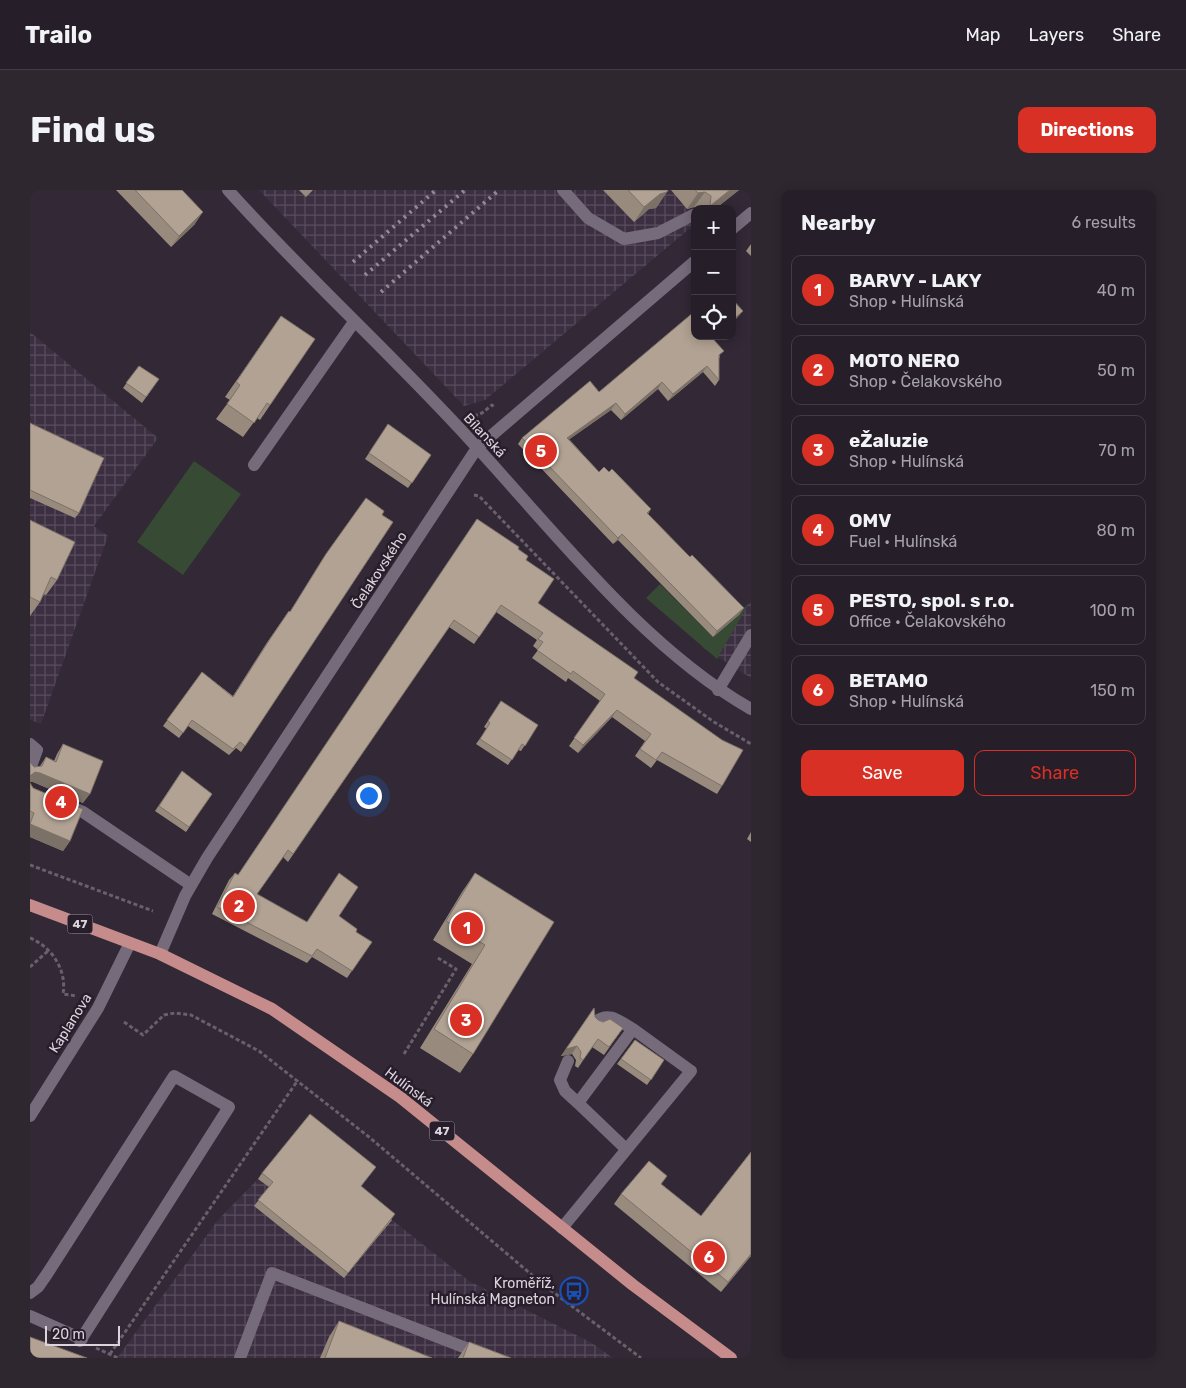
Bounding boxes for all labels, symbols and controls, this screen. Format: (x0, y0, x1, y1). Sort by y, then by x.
text: Trailo (25, 21, 92, 49)
text: Map (966, 24, 1001, 46)
text: Layers (1029, 24, 1084, 46)
text: Share (1112, 24, 1161, 46)
button: Directions (1018, 107, 1156, 153)
text: Find us (30, 109, 155, 151)
map controls (691, 205, 736, 340)
button: + (691, 205, 736, 250)
text: Nearby (801, 210, 876, 235)
text: 6 results (1071, 213, 1136, 232)
button: − (691, 250, 736, 295)
text: BARVY - LAKY (849, 269, 982, 292)
text: 1 (814, 281, 822, 300)
text: 40 m (1097, 281, 1135, 300)
text: Shop · Hulínská (849, 292, 964, 311)
button: locate (691, 295, 736, 340)
text: MOTO NERO (849, 349, 960, 372)
text: 2 (813, 361, 823, 380)
text: 50 m (1097, 361, 1135, 380)
text: Shop · Čelakovského (849, 372, 1002, 391)
street label: Bílanská (460, 410, 509, 461)
text: eŽaluzie (849, 429, 929, 452)
pin: 5 (525, 432, 557, 470)
text: 3 (813, 441, 823, 460)
text: 70 m (1098, 441, 1135, 460)
text: Shop · Hulínská (849, 452, 964, 471)
text: OMV (849, 509, 891, 532)
text: 4 (813, 521, 823, 540)
text: 80 m (1097, 521, 1135, 540)
street label: Čelakovského (347, 528, 411, 612)
text: Fuel · Hulínská (849, 532, 957, 551)
text: PESTO, spol. s r.o. (849, 589, 1014, 612)
text: 5 (813, 601, 823, 620)
text: 100 m (1090, 601, 1135, 620)
text: Office · Čelakovského (849, 612, 1006, 631)
text: BETAMO (849, 669, 928, 692)
text: 6 (813, 681, 823, 700)
text: 150 m (1090, 681, 1135, 700)
text: Shop · Hulínská (849, 692, 964, 711)
button: Save (801, 750, 964, 796)
button: Share (974, 750, 1136, 796)
pin: 4 (45, 783, 77, 821)
your location (356, 783, 382, 809)
pin: 2 (223, 887, 255, 925)
pin: 1 (451, 909, 483, 947)
road number: 47 (68, 914, 92, 934)
street label: Kaplanova (45, 990, 95, 1056)
pin: 3 (450, 1001, 482, 1039)
street label: Hulínská (381, 1064, 436, 1111)
road number: 47 (430, 1121, 454, 1140)
pin: 6 (693, 1238, 725, 1276)
place label: Kroměříž, Hulínská Magneton (430, 1275, 555, 1308)
bus stop icon: Kroměříž, Hulínská Magneton (559, 1276, 589, 1306)
scale bar (45, 1323, 120, 1346)
text: 20 m (52, 1326, 85, 1343)

